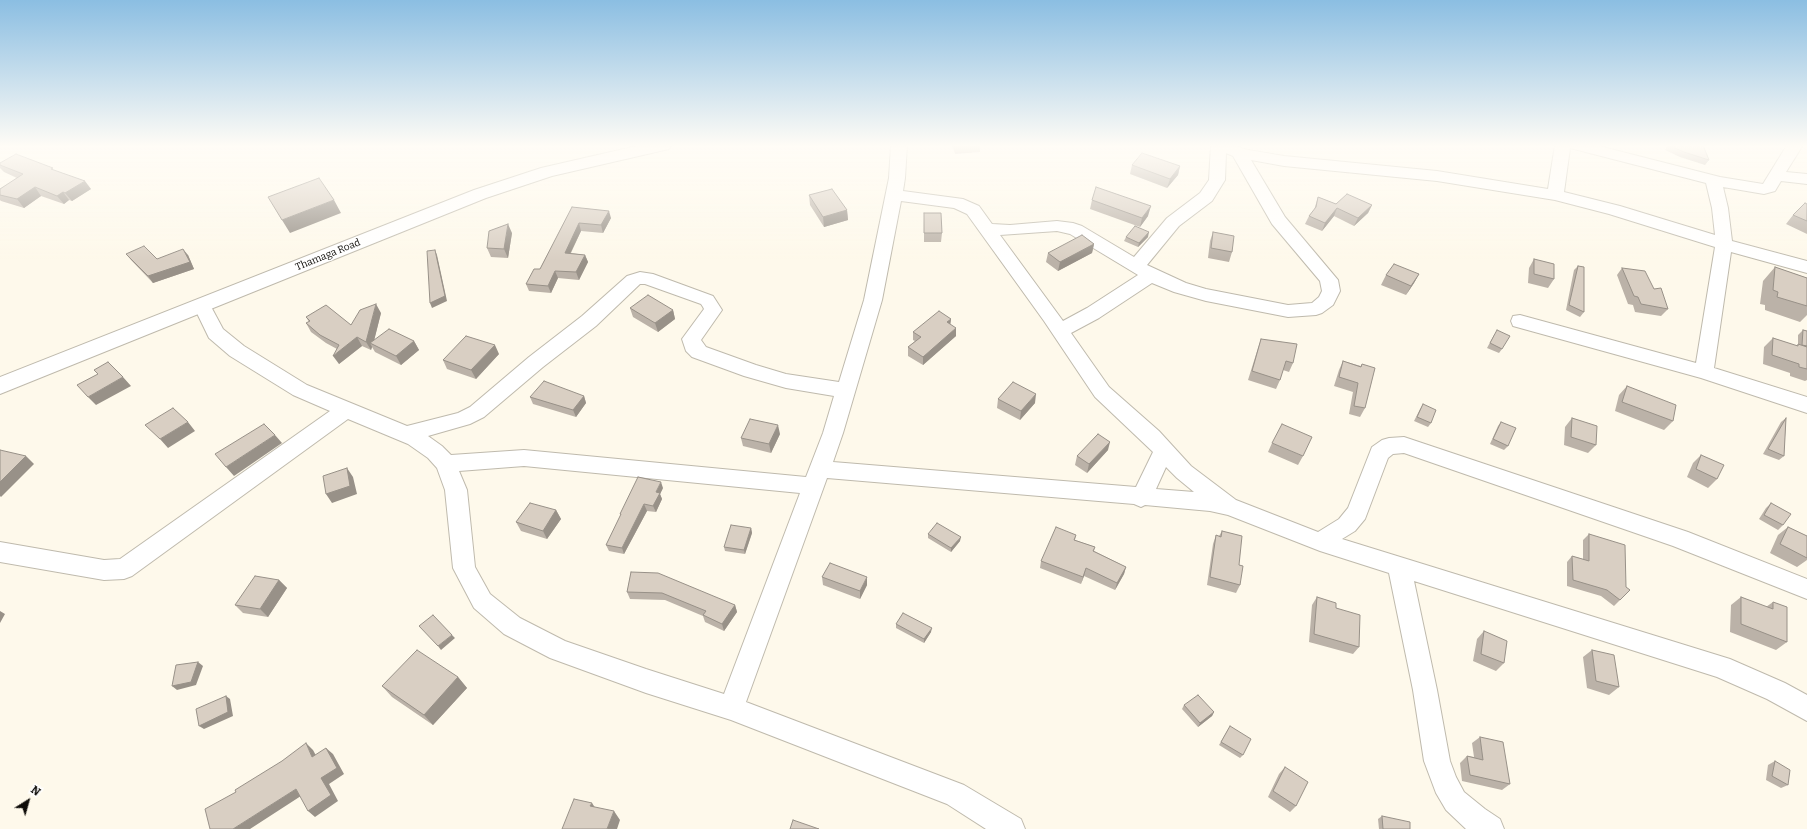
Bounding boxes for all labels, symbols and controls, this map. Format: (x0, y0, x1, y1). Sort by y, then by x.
street label: Thamaga Road (294, 237, 362, 273)
north arrow (8, 781, 48, 821)
text: N (28, 783, 43, 799)

